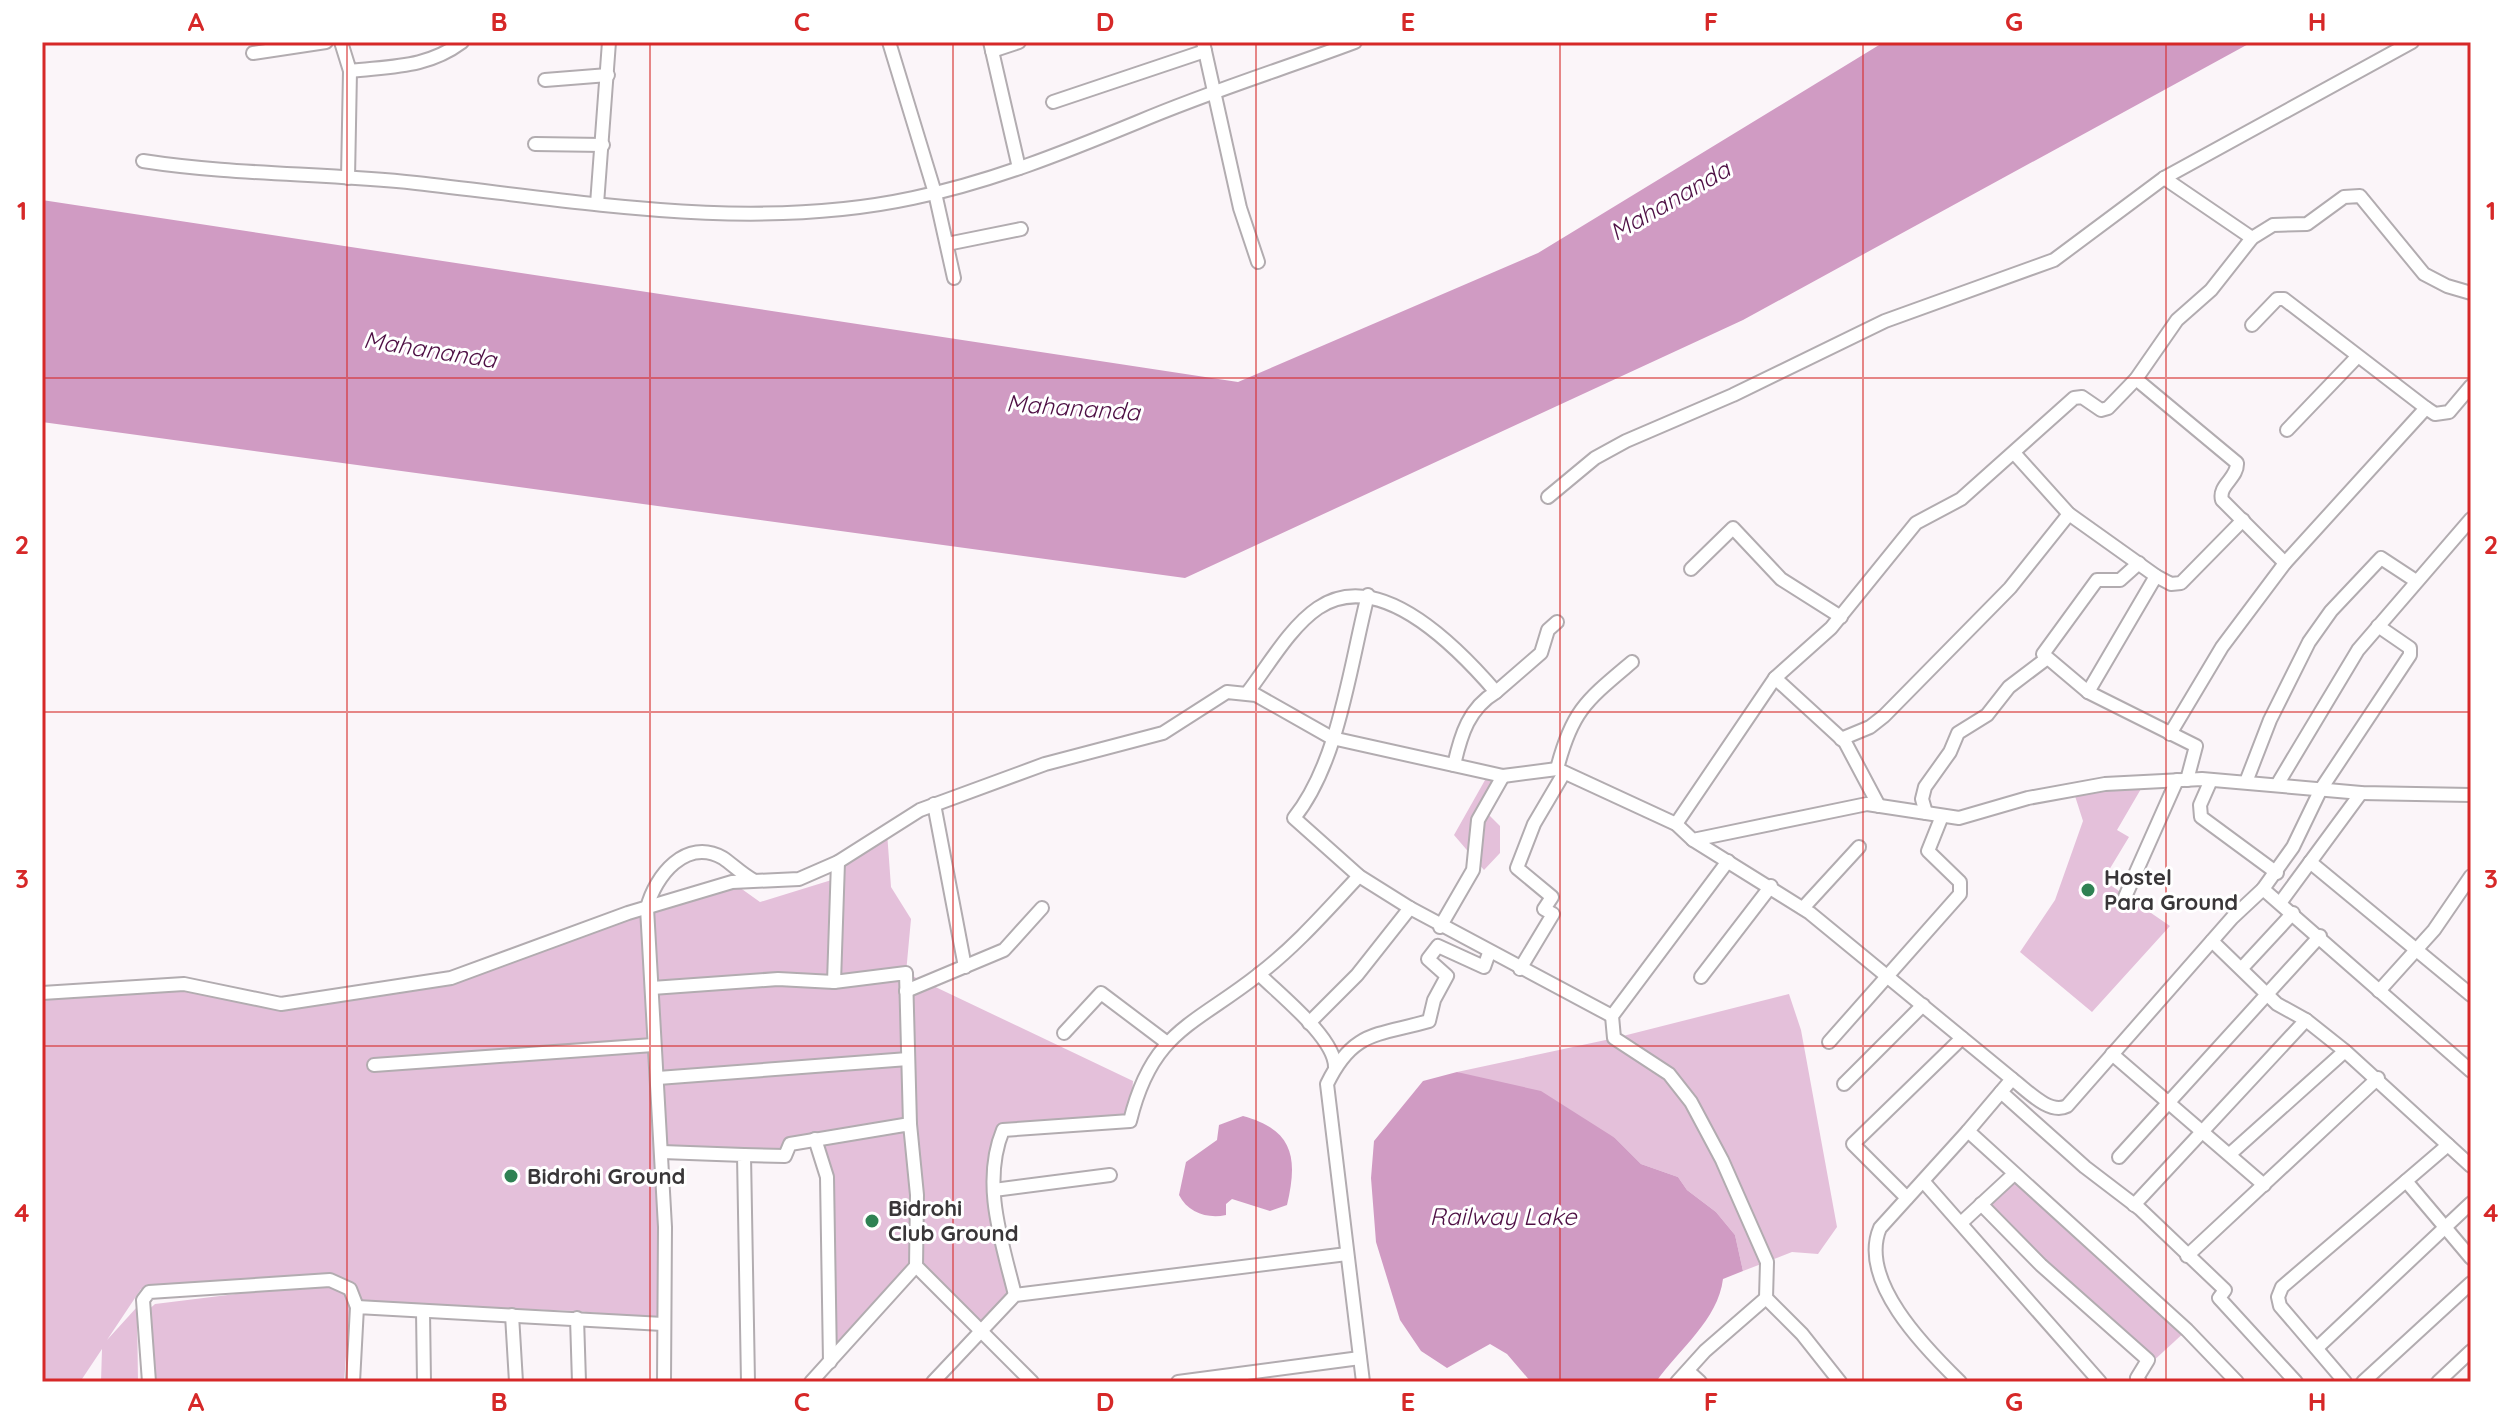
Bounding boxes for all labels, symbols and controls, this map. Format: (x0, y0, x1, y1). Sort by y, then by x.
text: A (188, 5, 205, 38)
text: B (490, 5, 508, 38)
text: C (794, 5, 810, 38)
text: D (1096, 5, 1114, 38)
text: E (1401, 5, 1415, 38)
text: F (1704, 5, 1718, 38)
text: G (2005, 5, 2023, 38)
text: H (2308, 5, 2326, 38)
water label: Mahananda (1604, 153, 1736, 247)
text: 1 (17, 194, 27, 227)
text: 1 (2486, 194, 2496, 227)
water label: Mahananda (362, 324, 500, 375)
water label: Mahananda (1005, 387, 1142, 427)
text: 2 (15, 528, 29, 561)
text: 2 (2484, 528, 2498, 561)
text: 3 (15, 862, 29, 895)
text: 3 (2484, 862, 2498, 895)
place label: Hostel Para Ground (2104, 863, 2238, 916)
marker: Hostel Para Ground (2079, 881, 2097, 899)
place label: Bidrohi Ground (527, 1162, 685, 1190)
marker: Bidrohi Ground (502, 1167, 520, 1185)
place label: Bidrohi Club Ground (888, 1194, 1018, 1247)
text: 4 (14, 1196, 30, 1229)
text: 4 (2483, 1196, 2499, 1229)
water label: Railway Lake (1429, 1201, 1578, 1231)
marker: Bidrohi Club Ground (863, 1212, 881, 1230)
text: A (188, 1385, 205, 1418)
text: B (490, 1385, 508, 1418)
text: C (794, 1385, 810, 1418)
text: D (1096, 1385, 1114, 1418)
text: E (1401, 1385, 1415, 1418)
text: F (1704, 1385, 1718, 1418)
text: G (2005, 1385, 2023, 1418)
text: H (2308, 1385, 2326, 1418)

